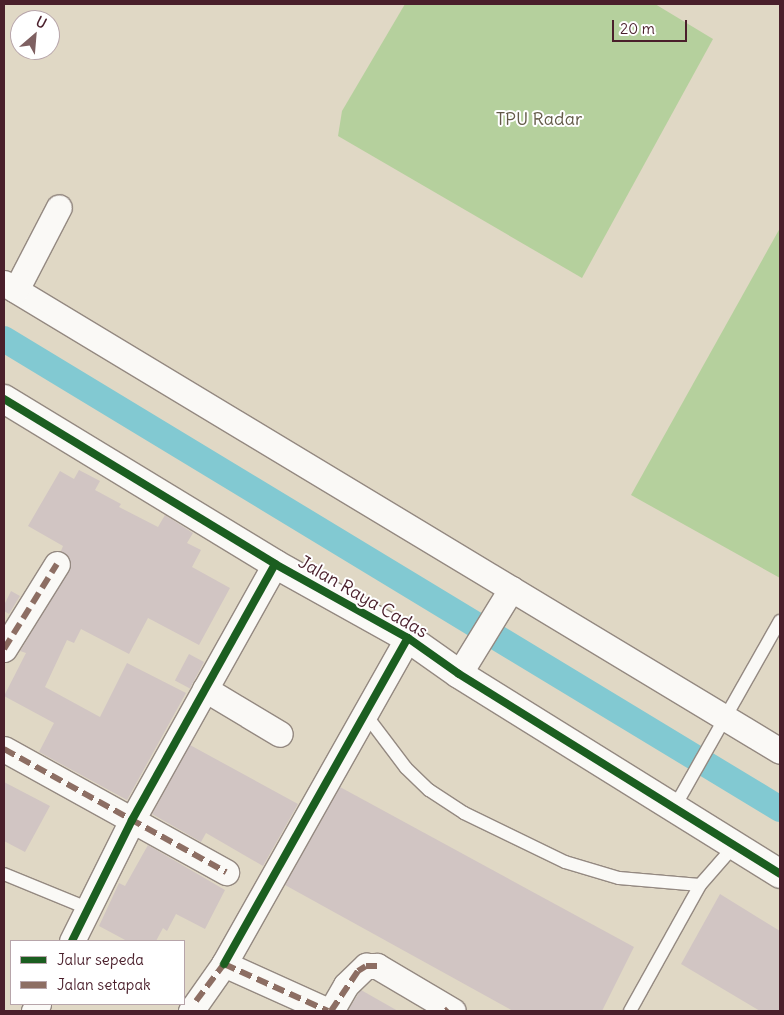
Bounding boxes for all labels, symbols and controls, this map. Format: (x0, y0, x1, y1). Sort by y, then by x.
north arrow (10, 10, 60, 60)
scale bar (614, 10, 689, 42)
text: U (33, 12, 50, 33)
text: 20 m (620, 19, 655, 38)
park label: TPU Radar (496, 108, 582, 130)
street label: Jalan Raya Cadas (295, 551, 431, 643)
legend (10, 940, 185, 1005)
text: Jalur sepeda (57, 950, 144, 969)
text: Jalan setapak (57, 975, 151, 994)

